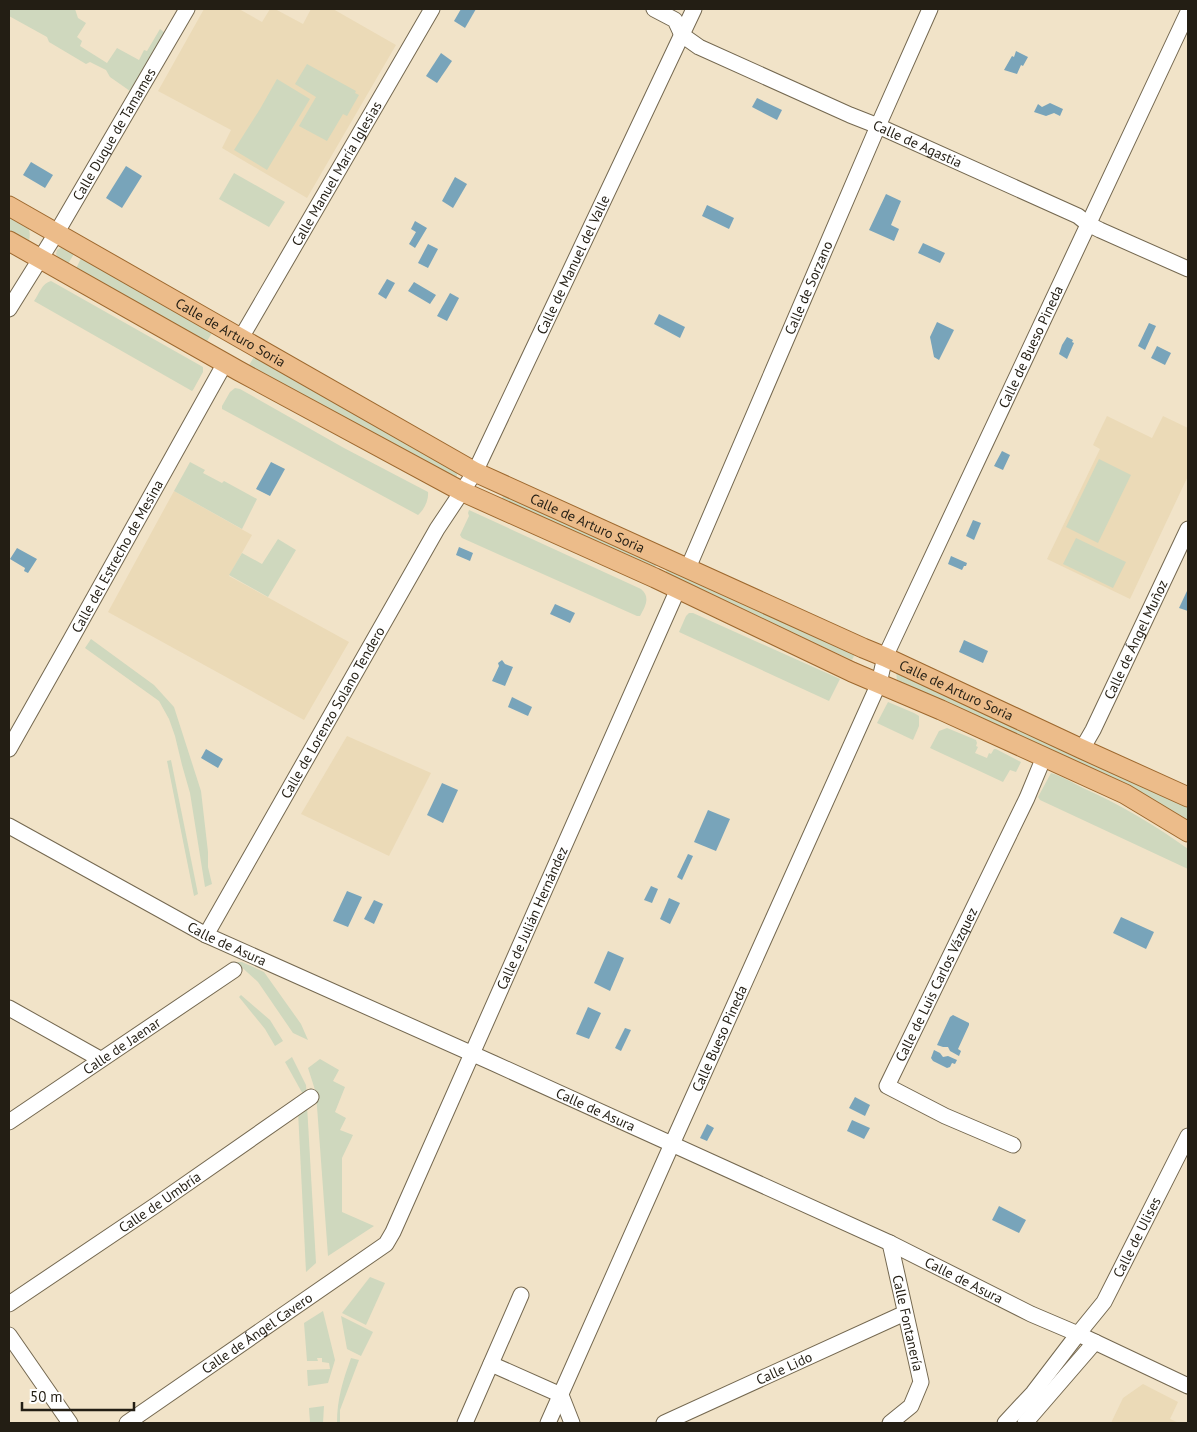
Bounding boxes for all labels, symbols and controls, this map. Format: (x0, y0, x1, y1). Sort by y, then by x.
street label: Calle Duque de Tamames (68, 65, 160, 204)
street label: Calle Manuel María Iglesias (287, 98, 386, 249)
street label: Calle de Agastia (870, 116, 965, 172)
street label: Calle de Manuel del Valle (532, 192, 614, 337)
street label: Calle de Sorzano (780, 238, 837, 337)
street label: Calle de Bueso Pineda (994, 283, 1067, 411)
street label: Calle de Arturo Soria (172, 294, 289, 371)
street label: Calle del Estrecho de Mesina (67, 477, 167, 636)
street label: Calle de Arturo Soria (527, 489, 648, 557)
street label: Calle de Ángel Muñoz (1100, 577, 1172, 702)
street label: Calle de Lorenzo Solano Tendero (276, 623, 389, 802)
street label: Calle de Arturo Soria (896, 656, 1016, 725)
street label: Calle de Julián Hernández (493, 844, 572, 992)
street label: Calle de Luis Carlos Vázquez (891, 905, 981, 1065)
street label: Calle de Asura (184, 918, 269, 970)
street label: Calle Bueso Pineda (688, 982, 751, 1094)
street label: Calle de Jaenar (79, 1013, 164, 1078)
street label: Calle de Asura (553, 1084, 638, 1135)
street label: Calle de Umbría (115, 1167, 204, 1237)
street label: Calle de Ulises (1109, 1194, 1165, 1281)
street label: Calle de Asura (922, 1253, 1006, 1307)
street label: Calle Fontanería (888, 1273, 927, 1373)
street label: Calle de Ángel Cavero (198, 1289, 316, 1378)
street label: Calle Lido (753, 1348, 815, 1389)
scale bar (22, 1380, 135, 1412)
text: 50 m (30, 1387, 63, 1406)

